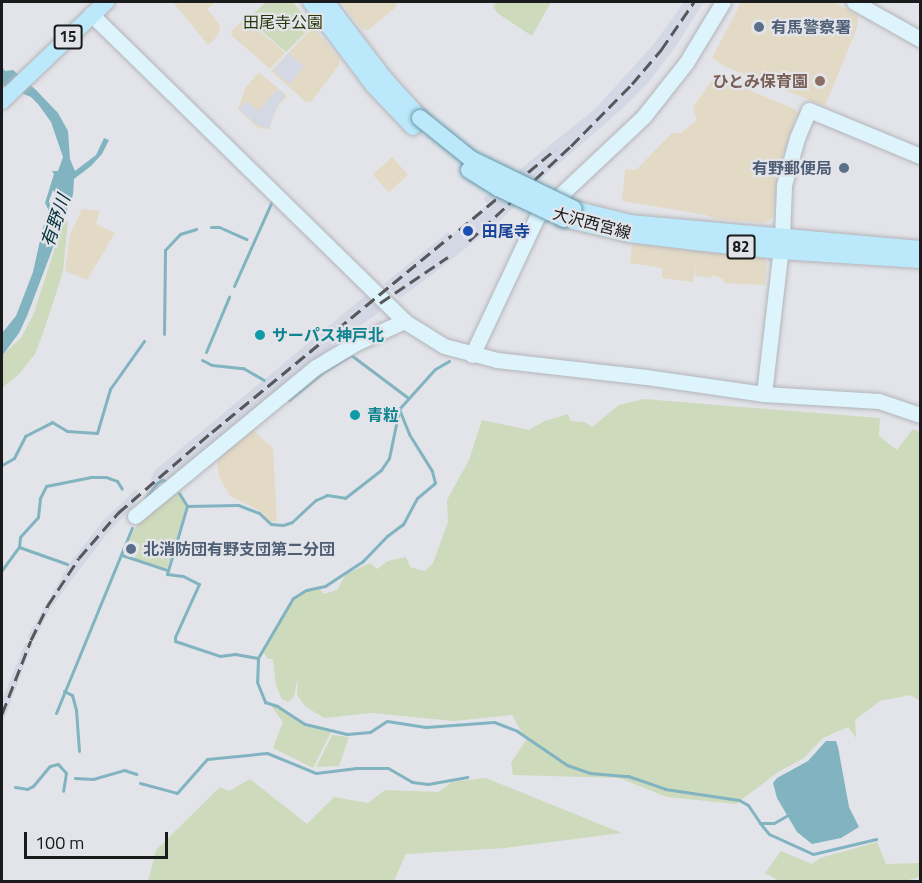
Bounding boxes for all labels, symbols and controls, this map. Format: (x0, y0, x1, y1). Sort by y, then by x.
park label: 田尾寺公園 (243, 12, 323, 32)
place label: 有馬警察署 (771, 17, 851, 37)
marker: 有馬警察署 (752, 20, 766, 34)
road number: 15 (53, 25, 83, 49)
place label: ひとみ保育園 (712, 71, 808, 91)
marker: ひとみ保育園 (813, 74, 827, 88)
place label: 有野郵便局 (752, 158, 832, 178)
marker: 有野郵便局 (837, 161, 851, 175)
water label: 有野川 (37, 192, 75, 250)
street label: 大沢西宮線 (551, 203, 633, 243)
place label: 田尾寺 (482, 221, 530, 241)
marker: 田尾寺 (459, 222, 477, 240)
road number: 82 (726, 235, 756, 259)
place label: サーパス神戸北 (272, 325, 384, 345)
marker: サーパス神戸北 (253, 328, 267, 342)
place label: 青粒 (367, 405, 399, 425)
marker: 青粒 (348, 408, 362, 422)
place label: 北消防団有野支団第二分団 (143, 539, 335, 559)
marker: 北消防団有野支団第二分団 (124, 542, 138, 556)
scale bar (27, 820, 171, 858)
text: 100 m (35, 829, 84, 856)

